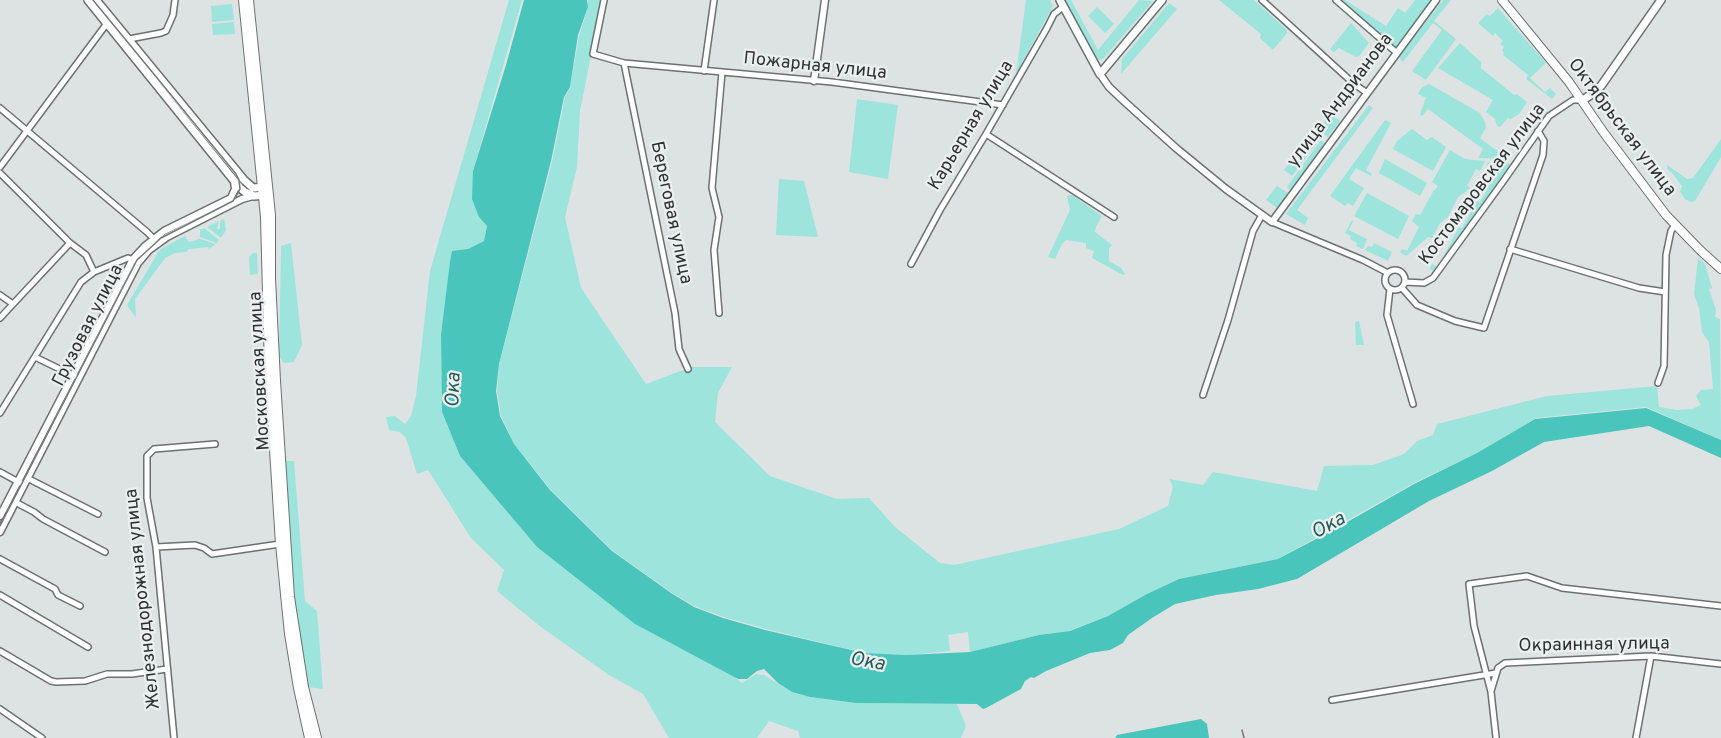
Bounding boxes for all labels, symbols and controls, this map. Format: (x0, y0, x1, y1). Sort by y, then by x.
street label: улица Андрианова (1284, 30, 1398, 172)
street label: Пожарная улица (742, 49, 888, 85)
street label: Октябрьская улица (1562, 55, 1680, 201)
street label: Карьерная улица (925, 57, 1019, 195)
street label: Костомаровская улица (1415, 100, 1551, 270)
street label: Береговая улица (644, 140, 696, 286)
street label: Грузовая улица (49, 261, 129, 391)
street label: Московская улица (246, 291, 276, 451)
water label: Ока (442, 372, 468, 408)
street label: Железнодорожная улица (122, 488, 166, 710)
water label: Ока (1308, 508, 1350, 546)
street label: Окраинная улица (1518, 634, 1670, 658)
water label: Ока (848, 648, 886, 678)

